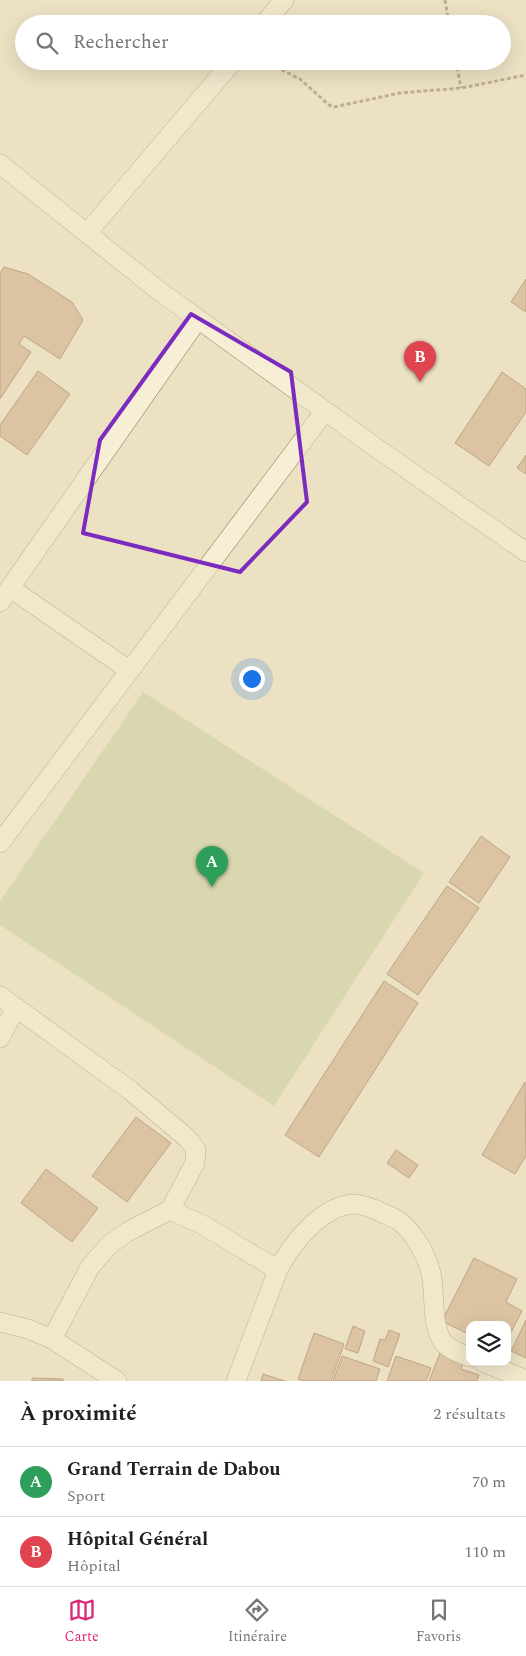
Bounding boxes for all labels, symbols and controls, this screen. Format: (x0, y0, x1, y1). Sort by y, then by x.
search box (15, 15, 511, 70)
text: Rechercher (73, 28, 169, 57)
icon: search (33, 29, 61, 57)
pin: B (404, 341, 436, 382)
your location (239, 666, 265, 692)
pin: A (196, 846, 228, 887)
map controls (466, 1321, 511, 1366)
button: layers (466, 1321, 511, 1366)
text: À proximité (20, 1398, 137, 1430)
text: 2 résultats (433, 1402, 506, 1426)
text: Grand Terrain de Dabou (67, 1455, 281, 1484)
text: A (30, 1470, 42, 1494)
text: 70 m (472, 1470, 506, 1494)
text: Sport (67, 1484, 105, 1508)
text: Hôpital Général (67, 1525, 208, 1554)
text: B (30, 1540, 42, 1564)
text: 110 m (464, 1540, 506, 1564)
text: Hôpital (67, 1554, 121, 1578)
tab: Carte (65, 1596, 99, 1647)
tab: Itinéraire (228, 1596, 287, 1647)
tab: Favoris (416, 1596, 461, 1647)

